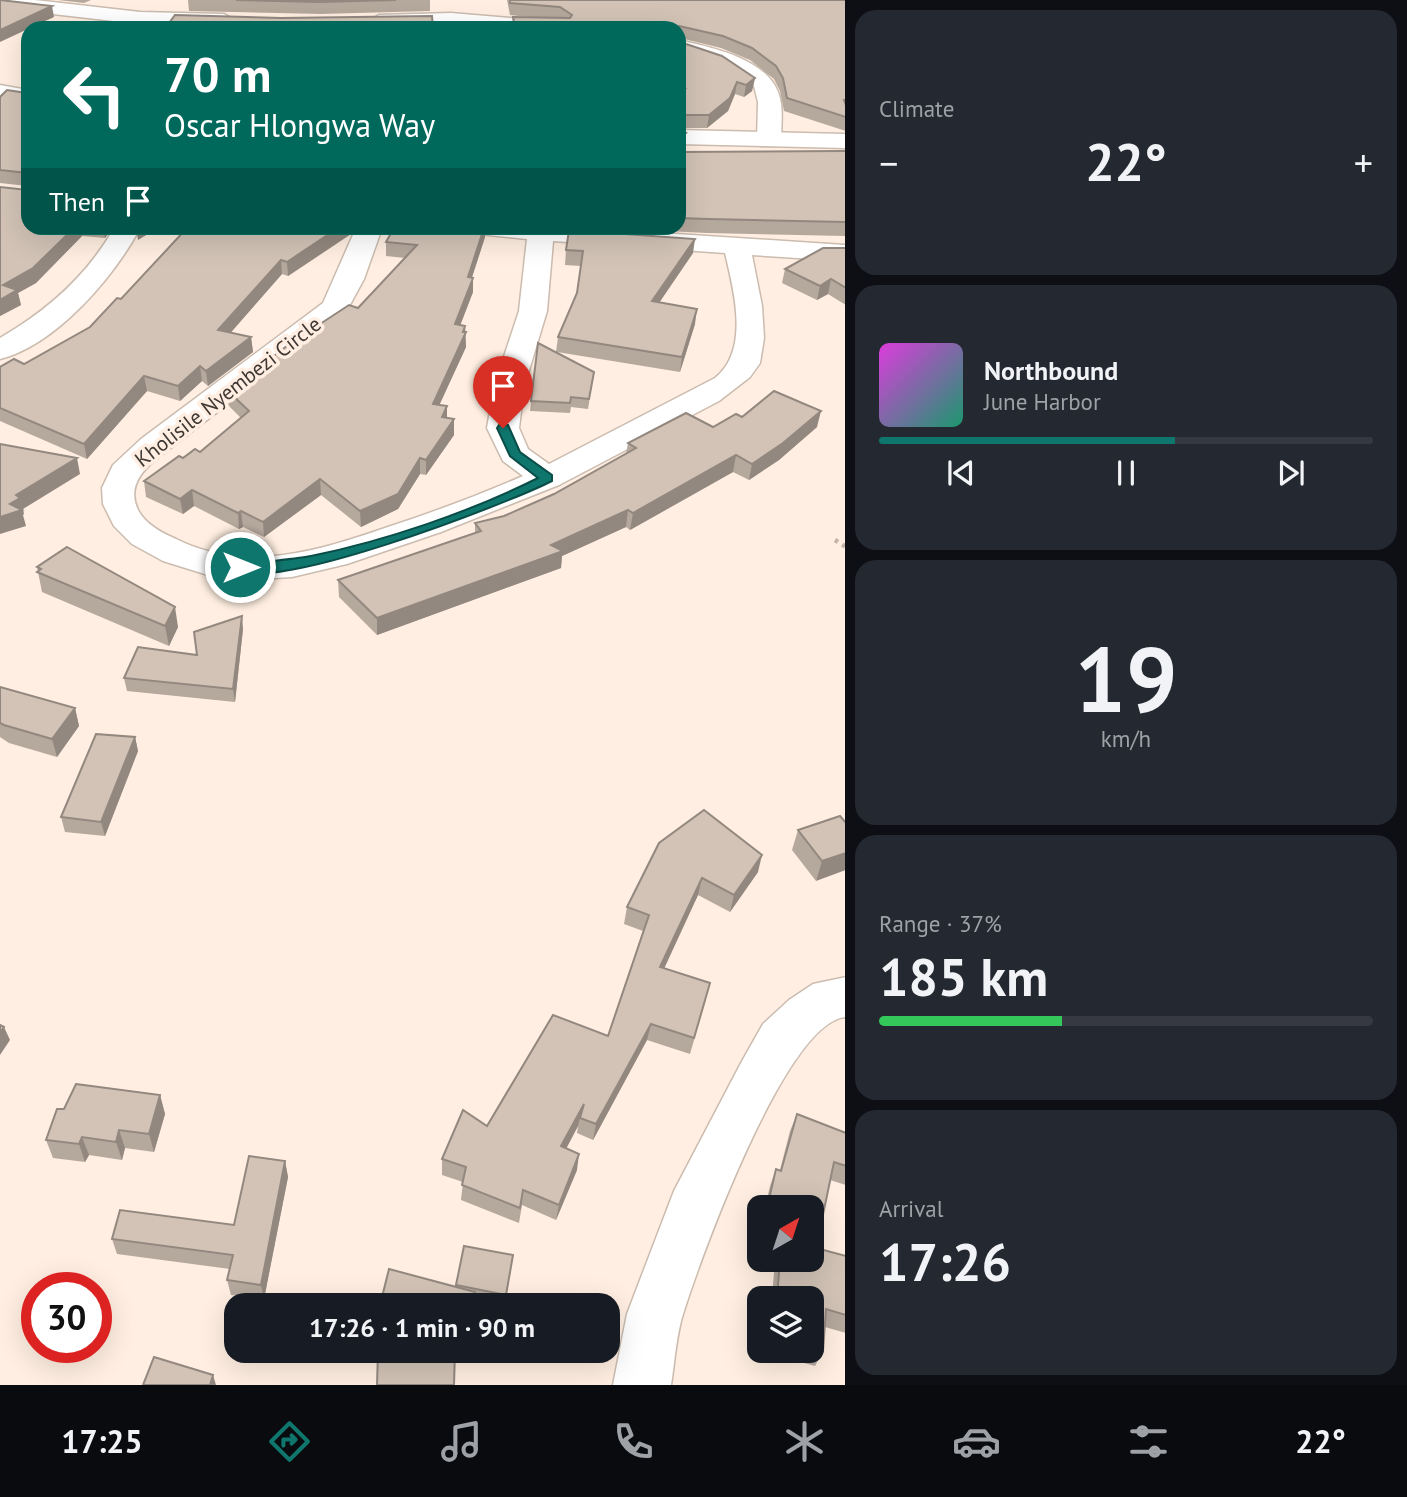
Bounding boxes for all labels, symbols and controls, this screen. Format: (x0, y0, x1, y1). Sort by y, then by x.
text: 70 m (164, 42, 271, 106)
icon: left (49, 49, 140, 140)
text: Climate (879, 94, 954, 123)
text: Oscar Hlongwa Way (164, 104, 435, 146)
text: 22° (1085, 128, 1167, 195)
text: − (879, 138, 898, 187)
text: + (1354, 138, 1373, 187)
icon: arrive (119, 182, 157, 220)
text: Then (49, 185, 105, 218)
street label: Kholisile Nyembezi Circle (129, 310, 326, 473)
text: Northbound (984, 354, 1118, 387)
pin (473, 356, 533, 428)
icon: arrive (484, 367, 522, 405)
text: June Harbor (984, 387, 1101, 416)
icon: previous (942, 454, 980, 492)
icon: pause (1107, 454, 1145, 492)
icon: next (1272, 454, 1310, 492)
position arrow (203, 530, 277, 604)
text: 19 (1074, 619, 1178, 737)
text: km/h (1101, 724, 1151, 753)
text: Range · 37% (879, 909, 1002, 938)
text: 185 km (879, 943, 1048, 1010)
text: Arrival (879, 1194, 943, 1223)
north arrow (747, 1195, 824, 1272)
map controls (747, 1195, 824, 1363)
text: 17:26 (879, 1228, 1011, 1295)
speed limit sign: 30 (21, 1272, 112, 1363)
button: layers (747, 1286, 824, 1363)
text: 17:26 · 1 min · 90 m (309, 1311, 535, 1344)
icon: directions (265, 1417, 314, 1466)
icon: music (437, 1417, 486, 1466)
icon: phone (609, 1417, 658, 1466)
icon: climate (780, 1417, 829, 1466)
icon: car (952, 1417, 1001, 1466)
icon: filters (1124, 1417, 1173, 1466)
text: 17:25 (61, 1420, 143, 1462)
text: 22° (1295, 1420, 1346, 1462)

